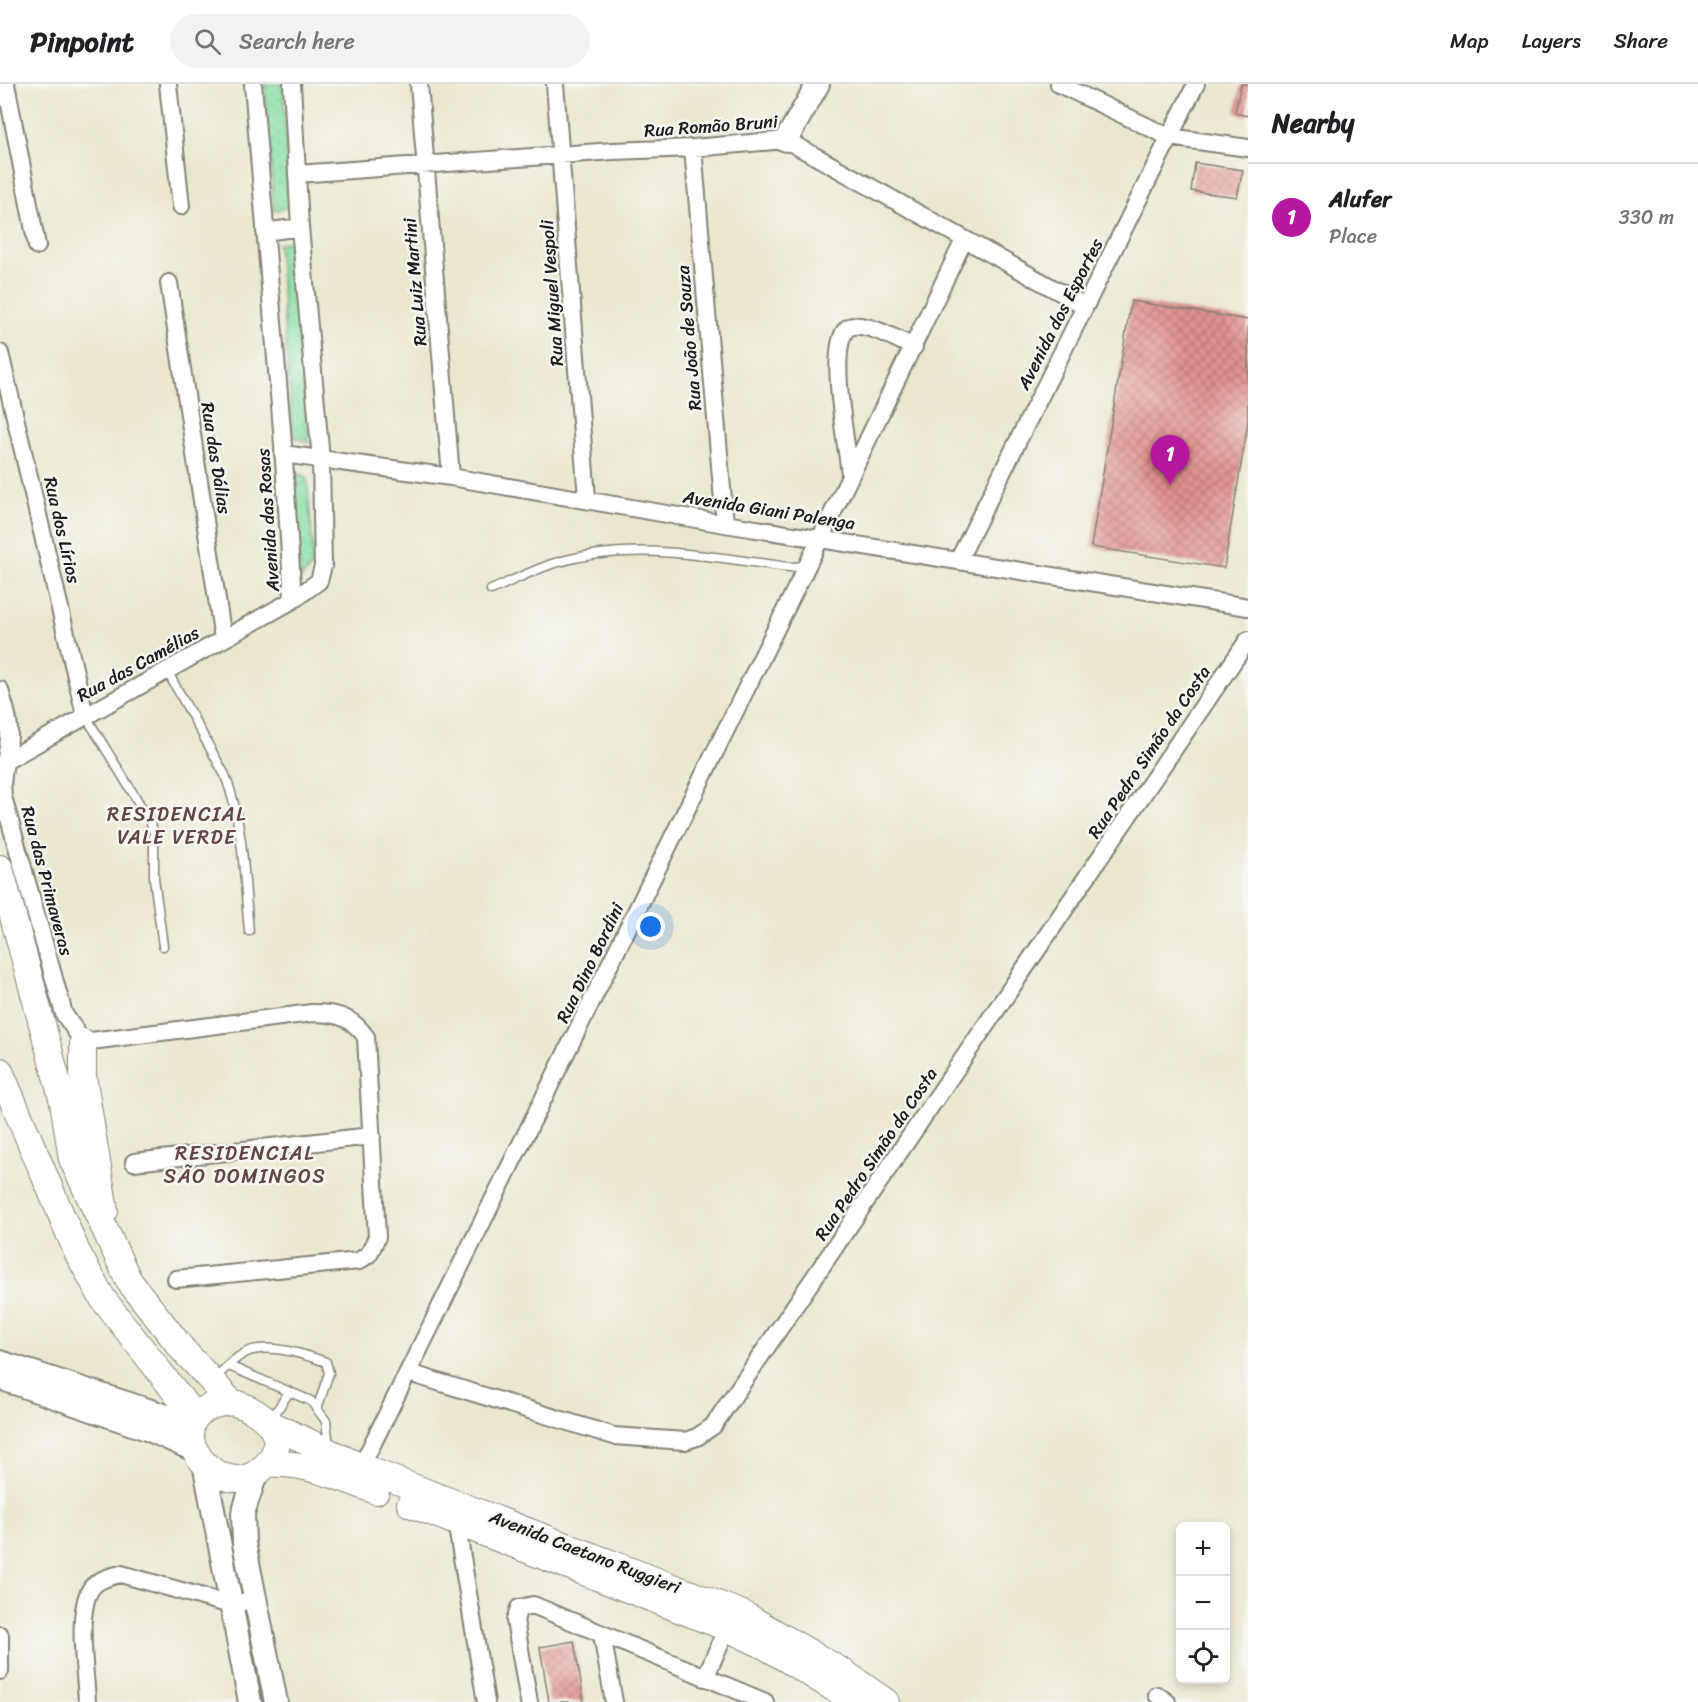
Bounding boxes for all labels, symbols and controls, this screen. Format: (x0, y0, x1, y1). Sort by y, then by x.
search box (170, 14, 590, 68)
text: Pinpoint (30, 17, 134, 66)
text: Search here (239, 22, 355, 61)
text: Map (1450, 22, 1489, 60)
text: Layers (1522, 22, 1581, 60)
text: Share (1614, 22, 1668, 60)
icon: search (191, 25, 224, 58)
text: Nearby (1272, 100, 1354, 146)
street label: Rua Romão Bruni (643, 105, 780, 147)
text: Alufer (1329, 180, 1391, 219)
text: 1 (1287, 200, 1296, 235)
text: 330 m (1619, 200, 1674, 235)
street label: Rua Luiz Martini (393, 216, 437, 347)
street label: Rua Miguel Vespoli (531, 218, 573, 367)
text: Place (1329, 219, 1377, 254)
street label: Avenida dos Esportes (1007, 232, 1112, 396)
street label: Rua João de Souza (667, 263, 711, 412)
street label: Rua das Dálias (191, 400, 241, 517)
pin: 1 (1150, 436, 1190, 485)
street label: Avenida das Rosas (247, 447, 289, 594)
street label: Rua dos Lírios (34, 473, 90, 587)
street label: Avenida Giani Palenga (680, 480, 857, 539)
street label: Rua das Camélias (71, 617, 206, 711)
street label: Rua Pedro Simão da Costa (1079, 659, 1219, 845)
district label: RESIDENCIAL VALE VERDE (107, 797, 247, 855)
street label: Rua das Primaveras (12, 803, 83, 960)
street label: Rua Dino Bordini (547, 896, 633, 1029)
your location (636, 912, 665, 941)
street label: Rua Pedro Simão da Costa (806, 1061, 946, 1247)
district label: RESIDENCIAL SÃO DOMINGOS (164, 1136, 326, 1194)
street label: Avenida Caetano Ruggieri (484, 1500, 686, 1604)
map controls (1176, 1522, 1230, 1684)
button: + (1176, 1522, 1230, 1576)
button: − (1176, 1576, 1230, 1630)
button: locate (1176, 1630, 1230, 1684)

